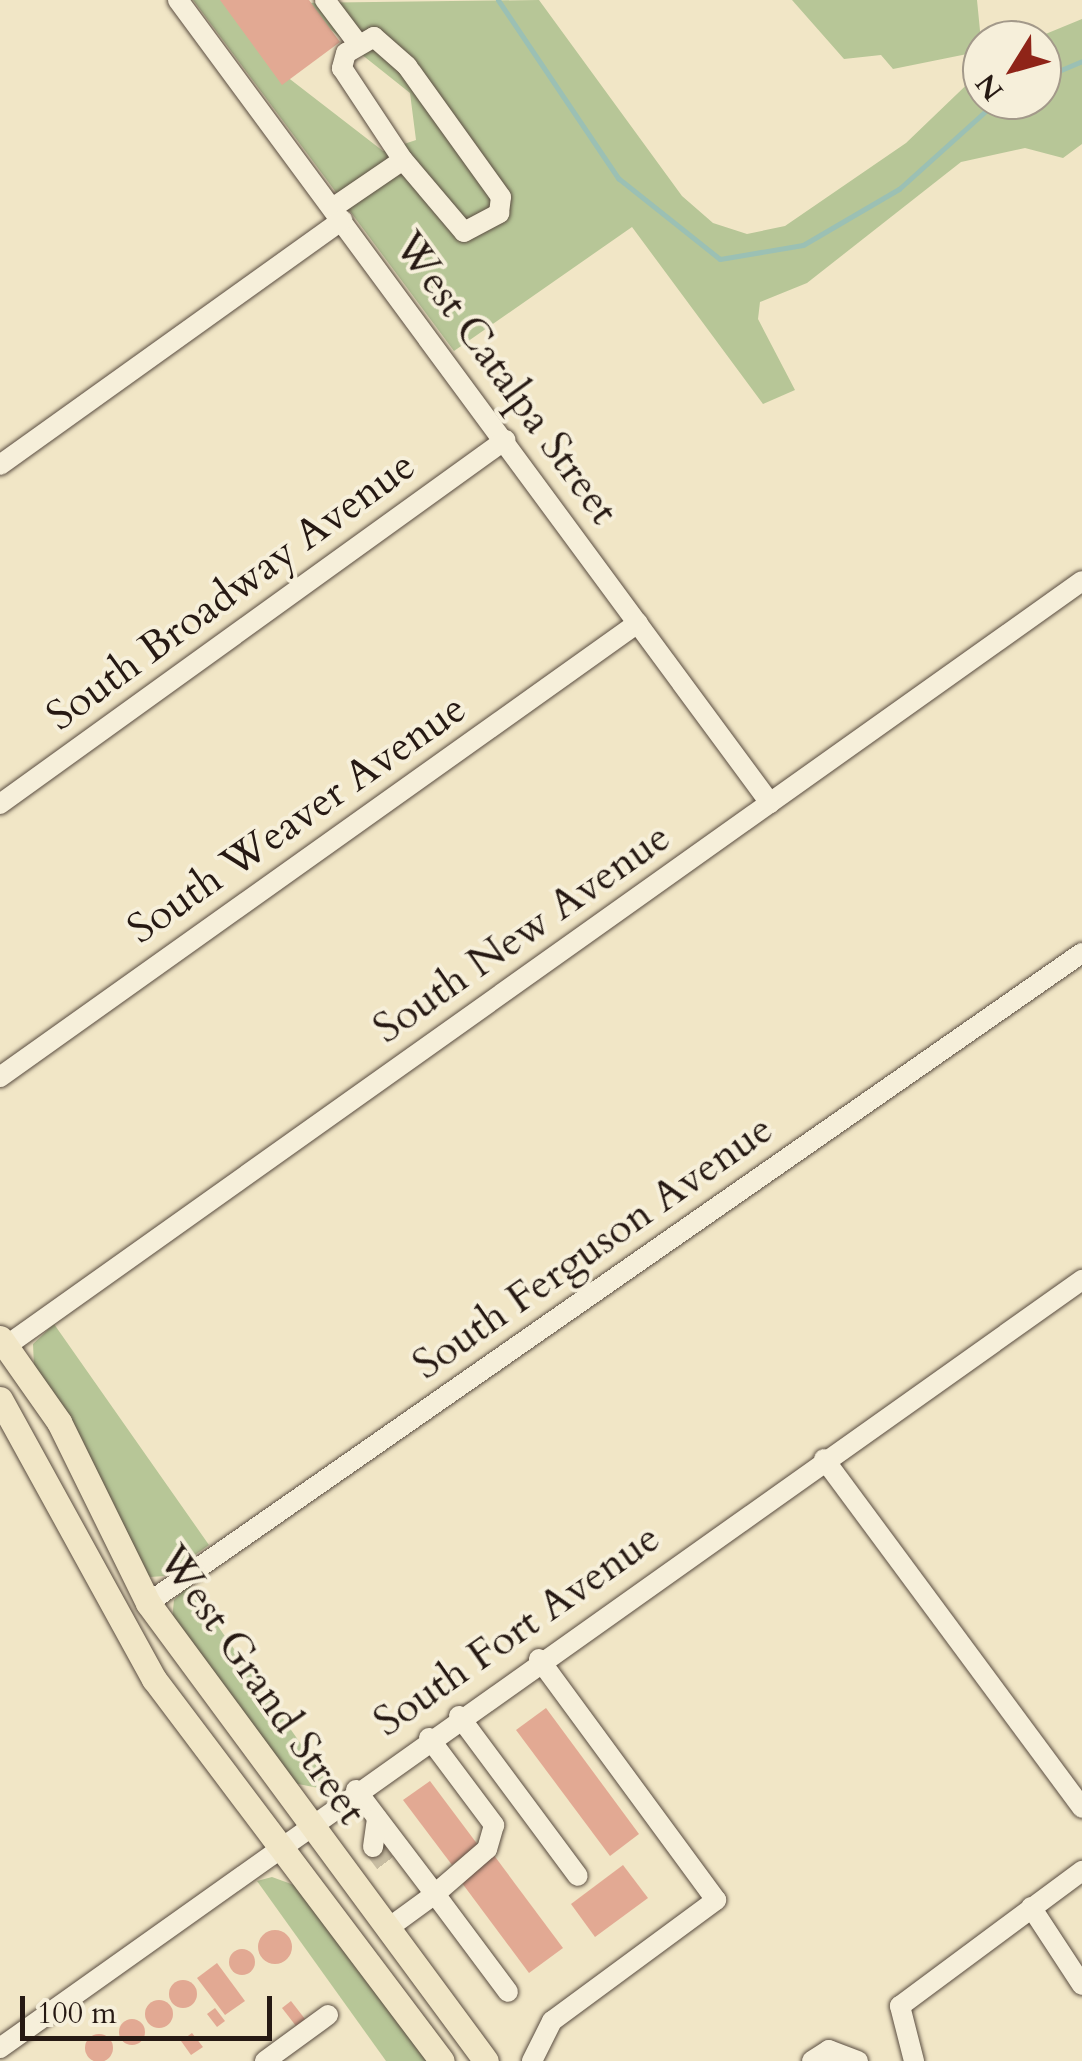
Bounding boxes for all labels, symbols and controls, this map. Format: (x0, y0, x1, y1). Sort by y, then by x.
north arrow (962, 20, 1062, 120)
text: N (967, 66, 1012, 108)
street label: West Catalpa Street (383, 222, 629, 534)
street label: South Broadway Avenue (37, 440, 425, 742)
street label: South Weaver Avenue (118, 683, 476, 955)
street label: South New Avenue (364, 812, 680, 1054)
street label: South Ferguson Avenue (403, 1104, 783, 1390)
street label: South Fort Avenue (364, 1513, 670, 1747)
street label: West Grand Street (147, 1536, 377, 1834)
scale bar (25, 1976, 278, 2038)
text: 100 m (37, 1993, 117, 2034)

